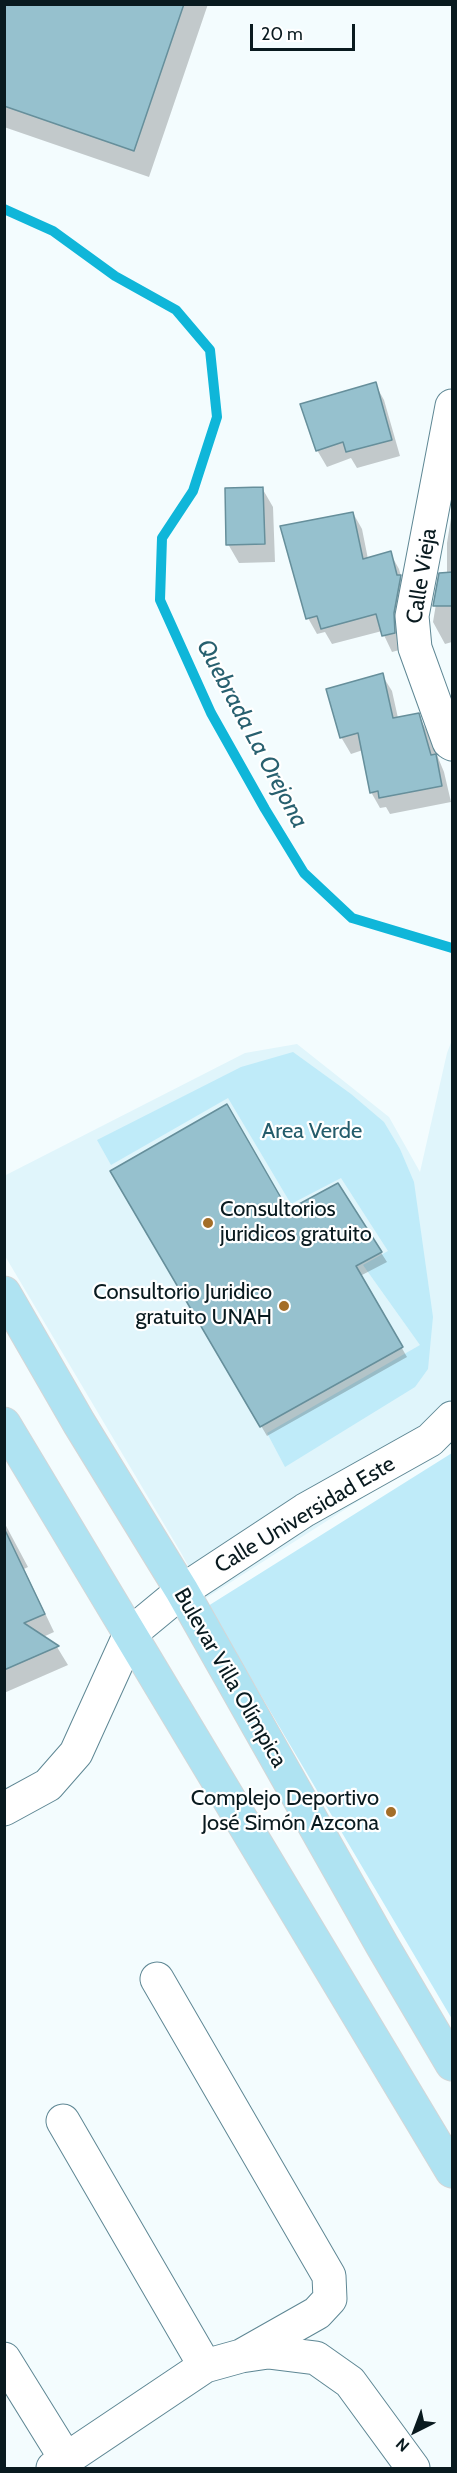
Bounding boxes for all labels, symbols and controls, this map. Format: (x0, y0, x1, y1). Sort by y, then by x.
scale bar (253, 12, 358, 50)
text: 20 m (261, 23, 303, 45)
street label: Calle Vieja (401, 526, 443, 626)
water label: Quebrada La Orejona (190, 635, 314, 833)
park label: Area Verde (262, 1119, 362, 1145)
place label: Consultorios juridicos gratuito (220, 1197, 372, 1248)
marker: Consultorios juridicos gratuito (201, 1216, 215, 1230)
place label: Consultorio Juridico gratuito UNAH (93, 1280, 272, 1332)
marker: Consultorio Juridico gratuito UNAH (277, 1299, 291, 1313)
street label: Calle Universidad Este (210, 1451, 400, 1579)
street label: Bulevar Villa Olímpica (168, 1584, 292, 1772)
place label: Complejo Deportivo José Simón Azcona (191, 1786, 379, 1838)
marker: Complejo Deportivo José Simón Azcona (384, 1805, 398, 1819)
north arrow (385, 2401, 445, 2461)
text: N (392, 2434, 413, 2456)

